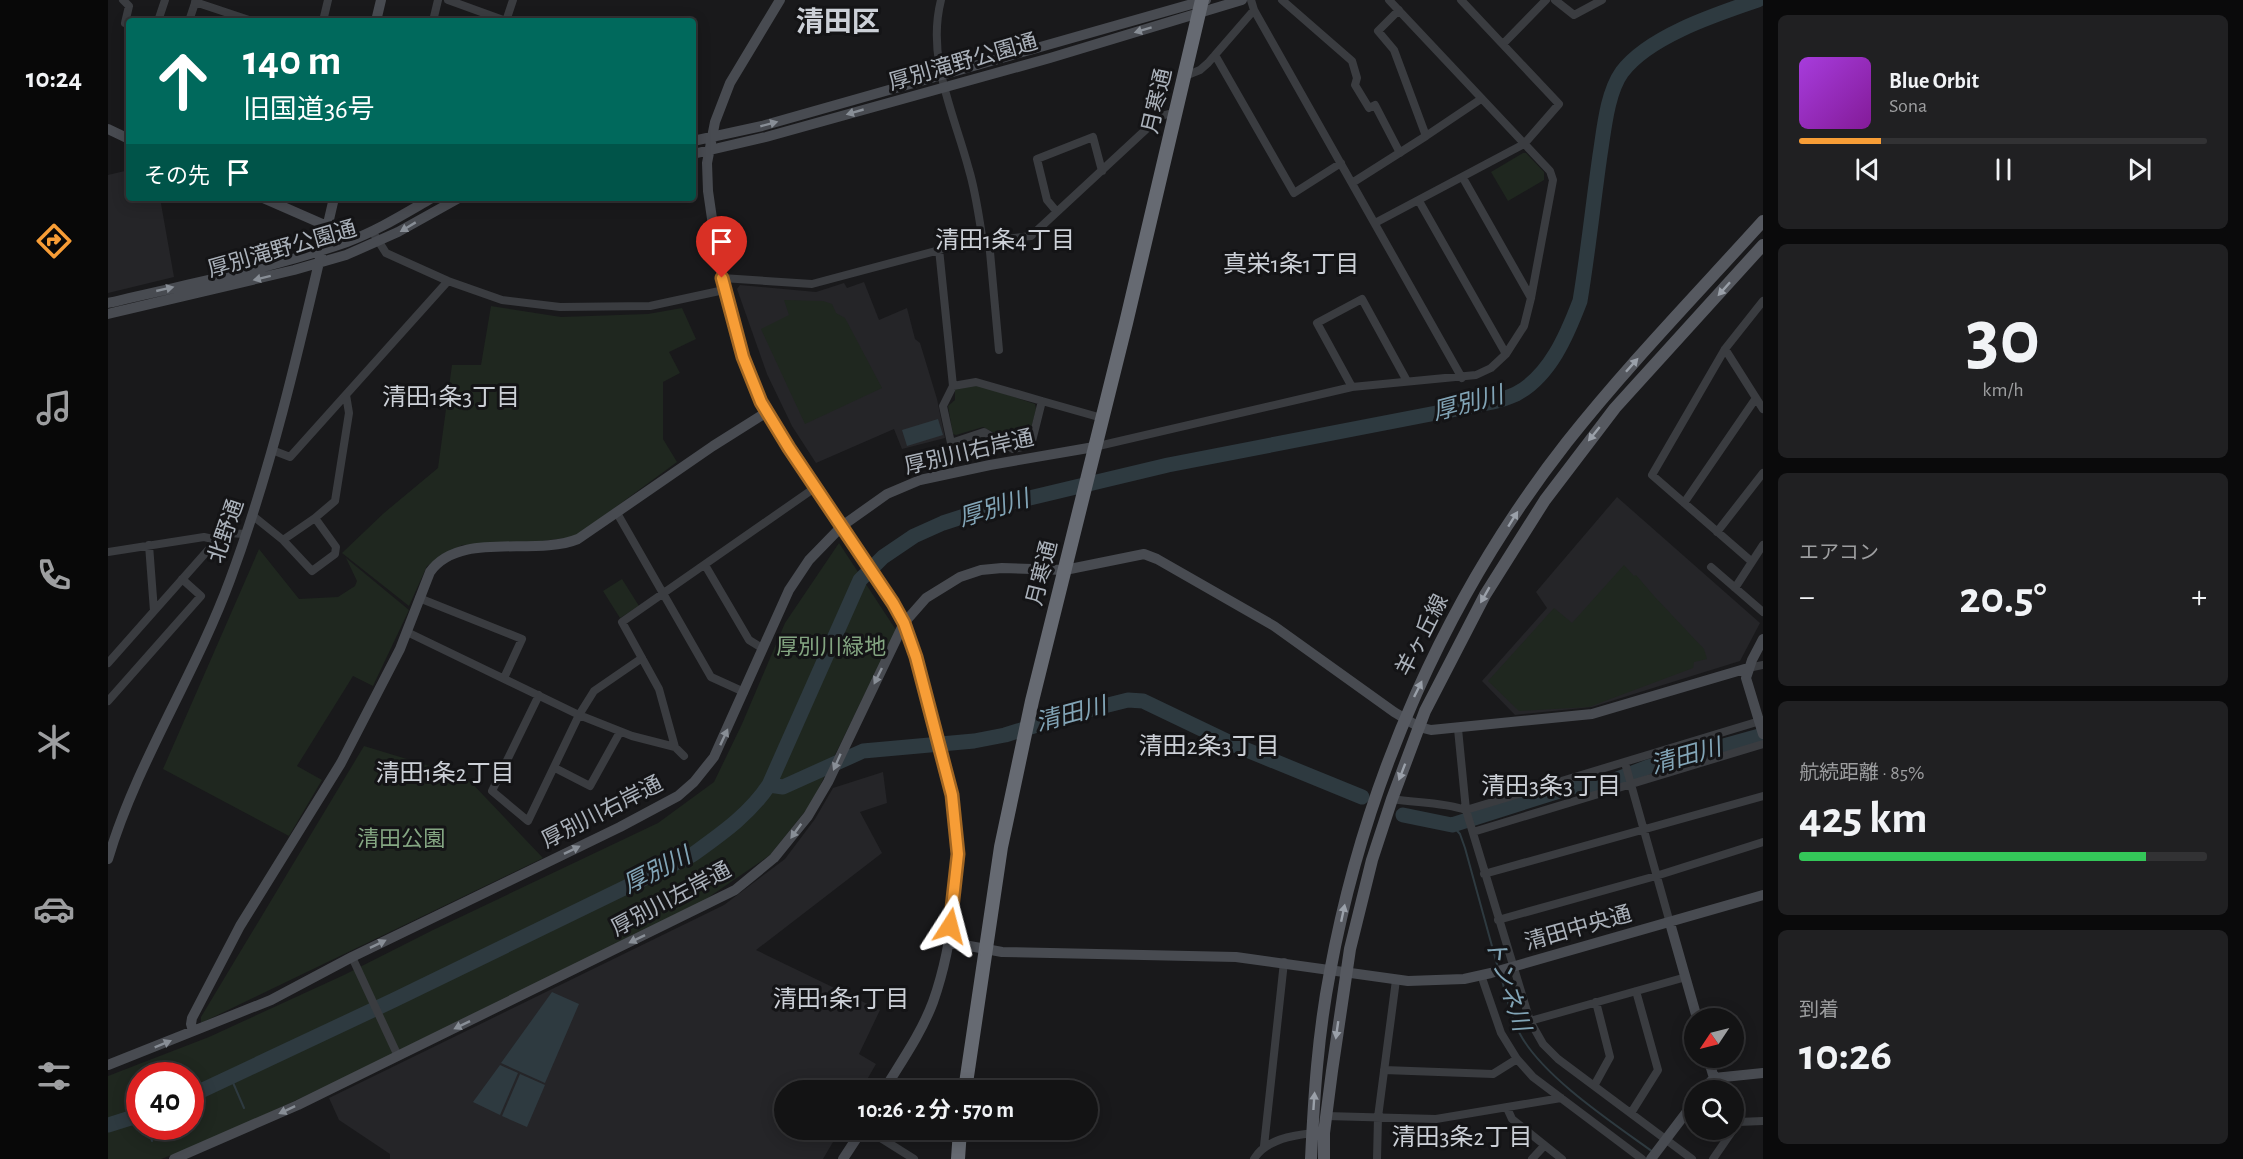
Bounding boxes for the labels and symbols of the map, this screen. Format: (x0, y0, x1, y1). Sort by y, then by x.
district label: 清田区 (796, 7, 880, 37)
one-way arrow (1134, 25, 1152, 35)
street label: 厚別滝野公園通 (886, 29, 1040, 94)
street label: 月寒通 (1138, 66, 1175, 136)
one-way arrow (846, 108, 864, 117)
one-way arrow (760, 119, 778, 128)
street label: 厚別滝野公園通 (205, 216, 359, 281)
pin (696, 216, 747, 278)
one-way arrow (400, 221, 416, 232)
district label: 清田1条4丁目 (935, 227, 1075, 253)
district label: 真栄1条1丁目 (1223, 251, 1359, 277)
one-way arrow (253, 273, 271, 283)
one-way arrow (1717, 281, 1731, 295)
one-way arrow (156, 284, 174, 294)
one-way arrow (1625, 357, 1639, 372)
water label: 厚別川 (1430, 381, 1509, 425)
district label: 清田1条3丁目 (382, 384, 520, 410)
street label: 厚別川右岸通 (902, 425, 1036, 478)
one-way arrow (1589, 427, 1601, 442)
water label: 厚別川 (956, 485, 1035, 531)
street label: 北野通 (204, 496, 247, 566)
one-way arrow (1507, 511, 1518, 527)
street label: 月寒通 (1022, 538, 1061, 608)
one-way arrow (1480, 587, 1490, 604)
street label: 羊ヶ丘線 (1391, 590, 1452, 679)
park label: 厚別川緑地 (776, 635, 886, 658)
one-way arrow (874, 667, 884, 685)
one-way arrow (1414, 681, 1423, 698)
water label: 清田川 (1033, 691, 1112, 736)
one-way arrow (719, 728, 728, 745)
district label: 清田2条3丁目 (1139, 733, 1279, 759)
water label: 清田川 (1648, 733, 1727, 778)
one-way arrow (831, 753, 841, 771)
district label: 清田1条2丁目 (375, 760, 515, 786)
one-way arrow (1397, 763, 1407, 781)
street label: 厚別川右岸通 (538, 771, 666, 852)
district label: 清田3条3丁目 (1481, 773, 1621, 799)
one-way arrow (791, 824, 803, 839)
park label: 清田公園 (357, 827, 445, 850)
water label: 厚別川 (619, 842, 697, 898)
one-way arrow (563, 846, 581, 856)
street label: 厚別川左岸通 (607, 857, 734, 940)
position arrow (918, 894, 982, 958)
street label: 清田中央通 (1522, 901, 1634, 954)
one-way arrow (1339, 904, 1348, 923)
one-way arrow (629, 935, 646, 944)
water label: トンネ川 (1481, 936, 1535, 1037)
one-way arrow (369, 940, 386, 949)
district label: 清田1条1丁目 (773, 986, 909, 1012)
north arrow (1684, 1008, 1744, 1068)
one-way arrow (453, 1020, 470, 1030)
one-way arrow (1333, 1021, 1342, 1040)
one-way arrow (154, 1039, 172, 1049)
speed limit sign: 40 (126, 1062, 204, 1140)
one-way arrow (1309, 1091, 1319, 1110)
one-way arrow (278, 1106, 295, 1115)
district label: 清田3条2丁目 (1392, 1124, 1532, 1150)

